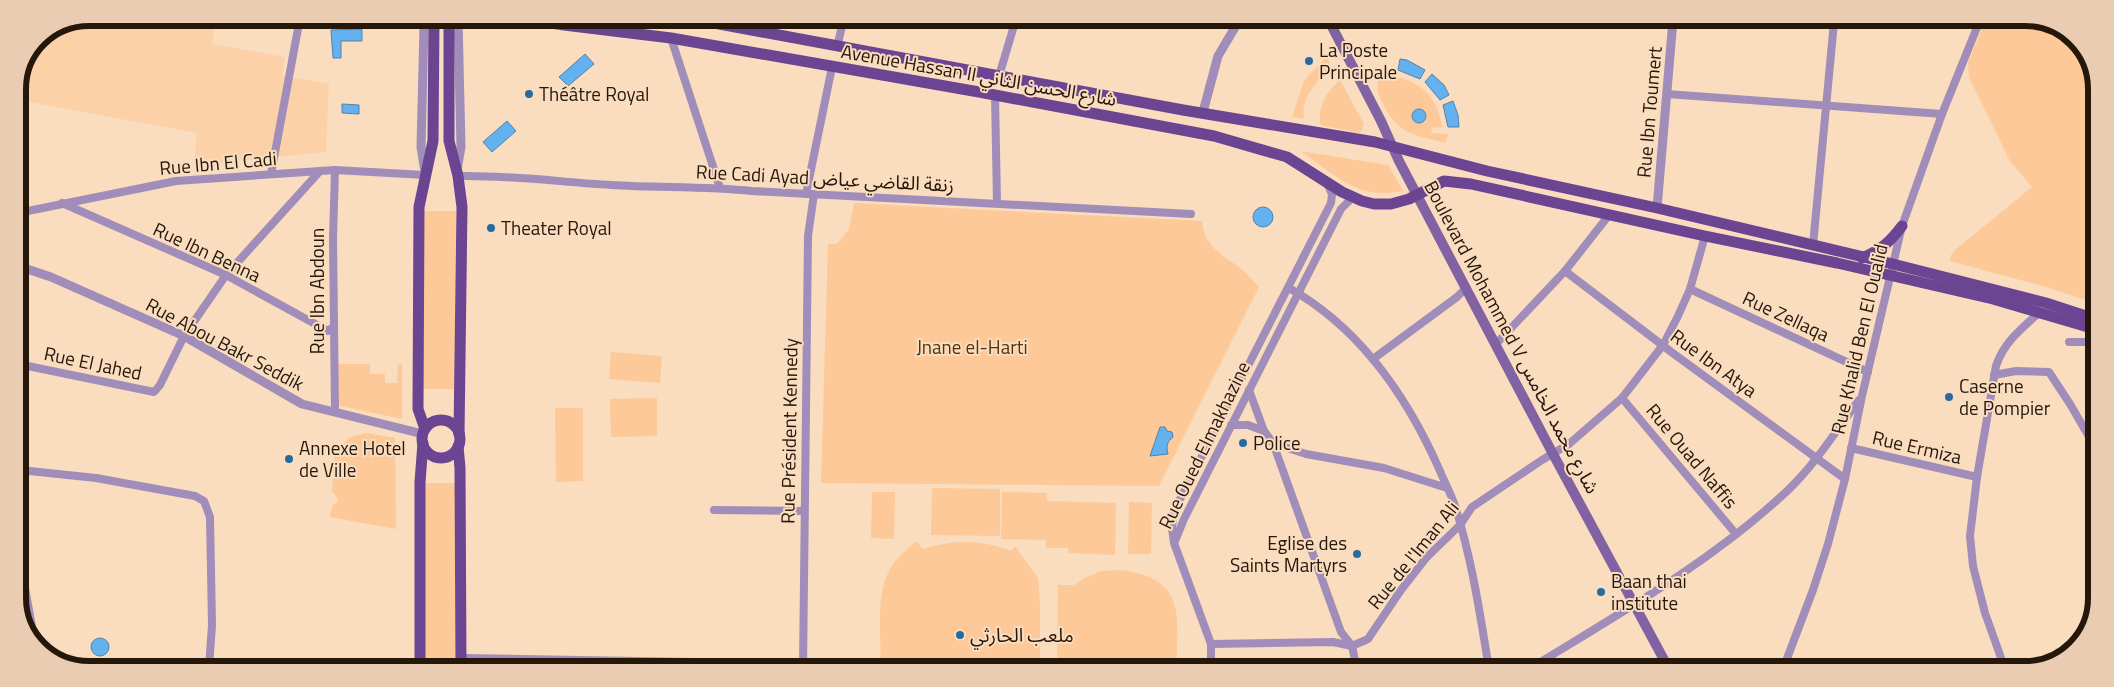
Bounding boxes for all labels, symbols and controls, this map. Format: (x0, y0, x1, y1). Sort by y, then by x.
place label: La Poste Principale (1319, 35, 1397, 86)
street label: Avenue Hassan II شارع الحسن الثاني (839, 36, 1119, 114)
street label: Rue Ibn Toumert (1628, 45, 1669, 179)
marker: La Poste Principale (1303, 55, 1315, 67)
place label: Théâtre Royal (539, 79, 649, 108)
marker: Théâtre Royal (523, 88, 535, 100)
street label: Rue Ibn El Cadi (158, 143, 278, 182)
street label: Rue Cadi Ayad زنقة القاضي عياض (695, 156, 955, 200)
street label: Boulevard Mohammed V شارع محمد الخامس (1417, 175, 1608, 499)
place label: Theater Royal (501, 213, 612, 242)
street label: Rue Ibn Benna (149, 214, 266, 289)
marker: Theater Royal (485, 222, 497, 234)
street label: Rue Ibn Abdoun (302, 228, 331, 354)
street label: Rue Khalid Ben El Oualid (1823, 241, 1895, 437)
street label: Rue Zellaqa (1738, 283, 1835, 349)
street label: Rue Abou Bakr Seddik (141, 290, 310, 398)
street label: Rue Ibn Atya (1665, 321, 1764, 404)
park label: Jnane el-Harti (916, 332, 1028, 361)
street label: Rue El Jahed (41, 338, 145, 387)
street label: Rue Président Kennedy (772, 338, 805, 524)
street label: Rue Oued Elmakhazine (1150, 356, 1257, 534)
place label: Caserne de Pompier (1959, 371, 2051, 422)
marker: Caserne de Pompier (1943, 391, 1955, 403)
street label: Rue Ouad Naffis (1640, 397, 1745, 515)
street label: Rue Ermiza (1870, 422, 1965, 471)
place label: Police (1253, 428, 1301, 457)
place label: Annexe Hotel de Ville (299, 433, 406, 484)
marker: Police (1237, 437, 1249, 449)
marker: Annexe Hotel de Ville (283, 453, 295, 465)
street label: Rue de l'Iman Ali (1360, 494, 1465, 615)
place label: Eglise des Saints Martyrs (1230, 528, 1347, 579)
marker: Eglise des Saints Martyrs (1351, 548, 1363, 560)
place label: Baan thai institute (1611, 566, 1687, 617)
marker: Baan thai institute (1595, 586, 1607, 598)
place label: ملعب الحارثي (970, 620, 1074, 650)
marker: ملعب الحارثي (954, 629, 966, 641)

